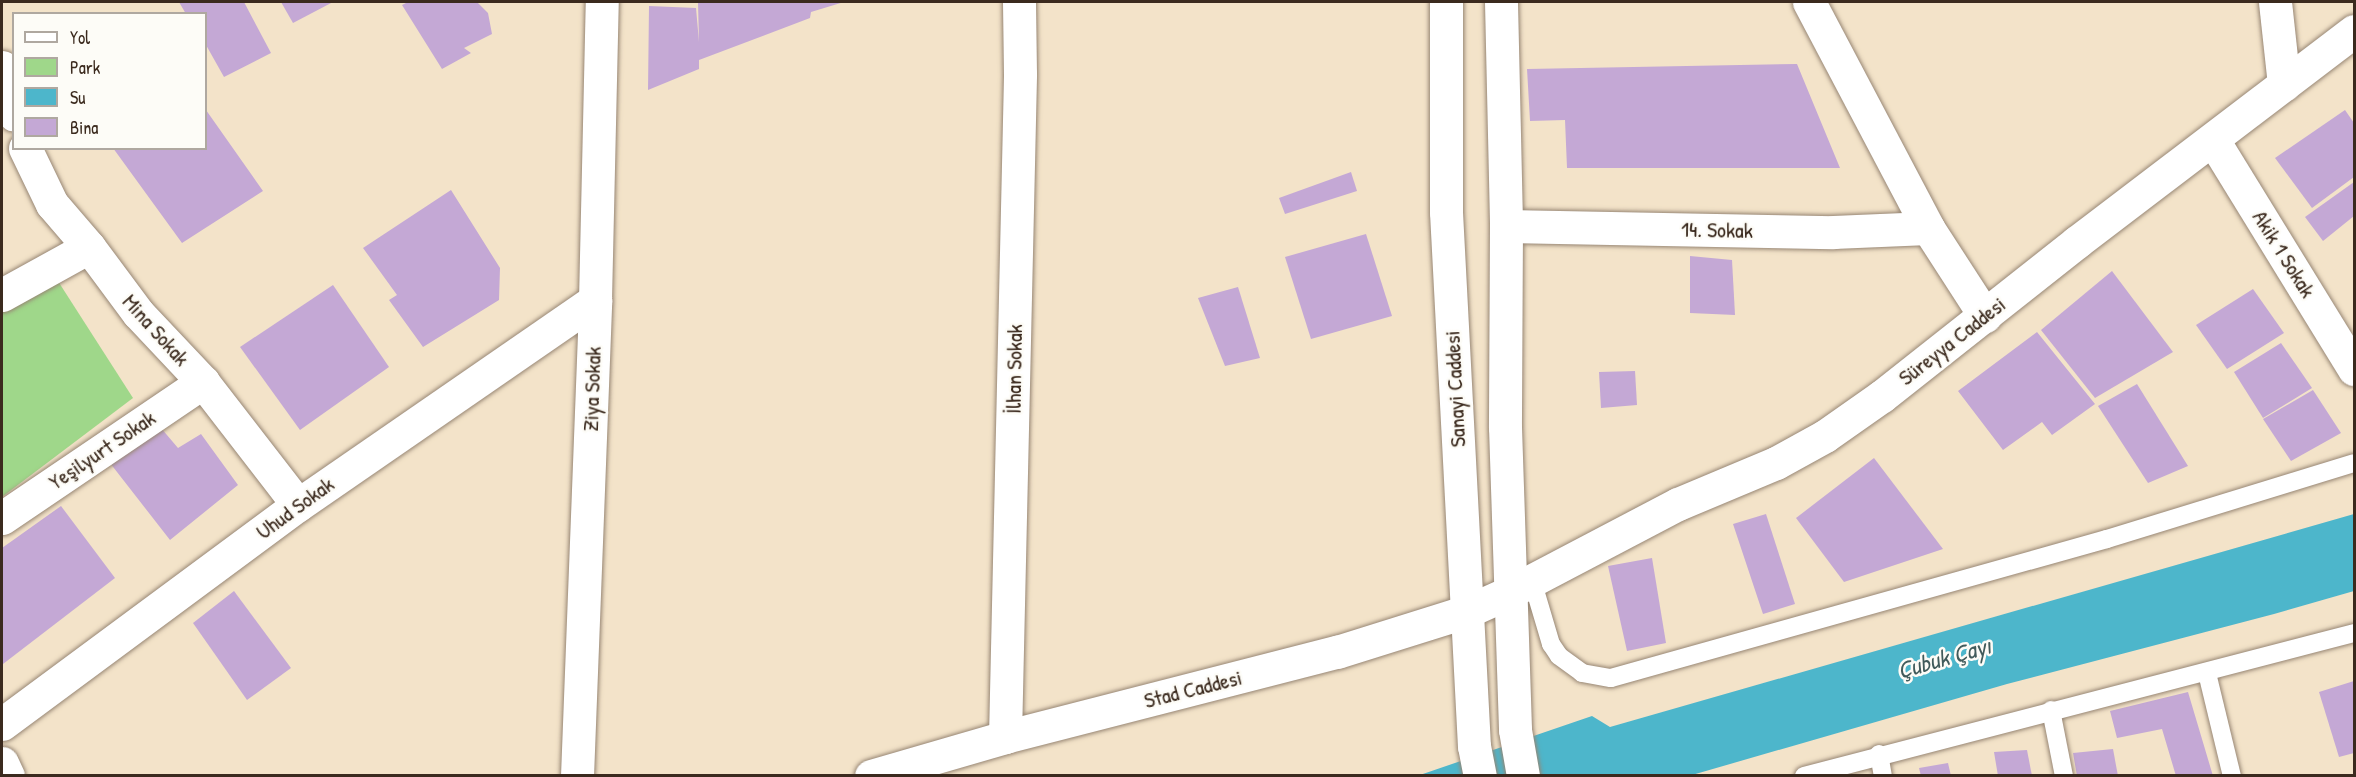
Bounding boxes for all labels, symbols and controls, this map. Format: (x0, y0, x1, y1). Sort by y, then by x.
legend (12, 12, 207, 150)
text: Yol (70, 25, 90, 50)
text: Park (70, 55, 100, 80)
text: Su (70, 85, 85, 110)
text: Bina (70, 115, 98, 140)
street label: Akik 1 Sokak (2247, 206, 2321, 302)
street label: 14. Sokak (1681, 216, 1753, 244)
street label: Mina Sokak (117, 289, 195, 371)
street label: Süreyya Caddesi (1893, 291, 2011, 391)
street label: İlhan Sokak (1000, 324, 1028, 414)
street label: Sanayi Caddesi (1439, 330, 1471, 448)
street label: Ziya Sokak (577, 346, 607, 432)
street label: Yeşilyurt Sokak (44, 405, 160, 495)
street label: Uhud Sokak (251, 471, 339, 545)
water label: Çubuk Çayı (1894, 631, 1994, 685)
street label: Stad Caddesi (1141, 664, 1245, 714)

